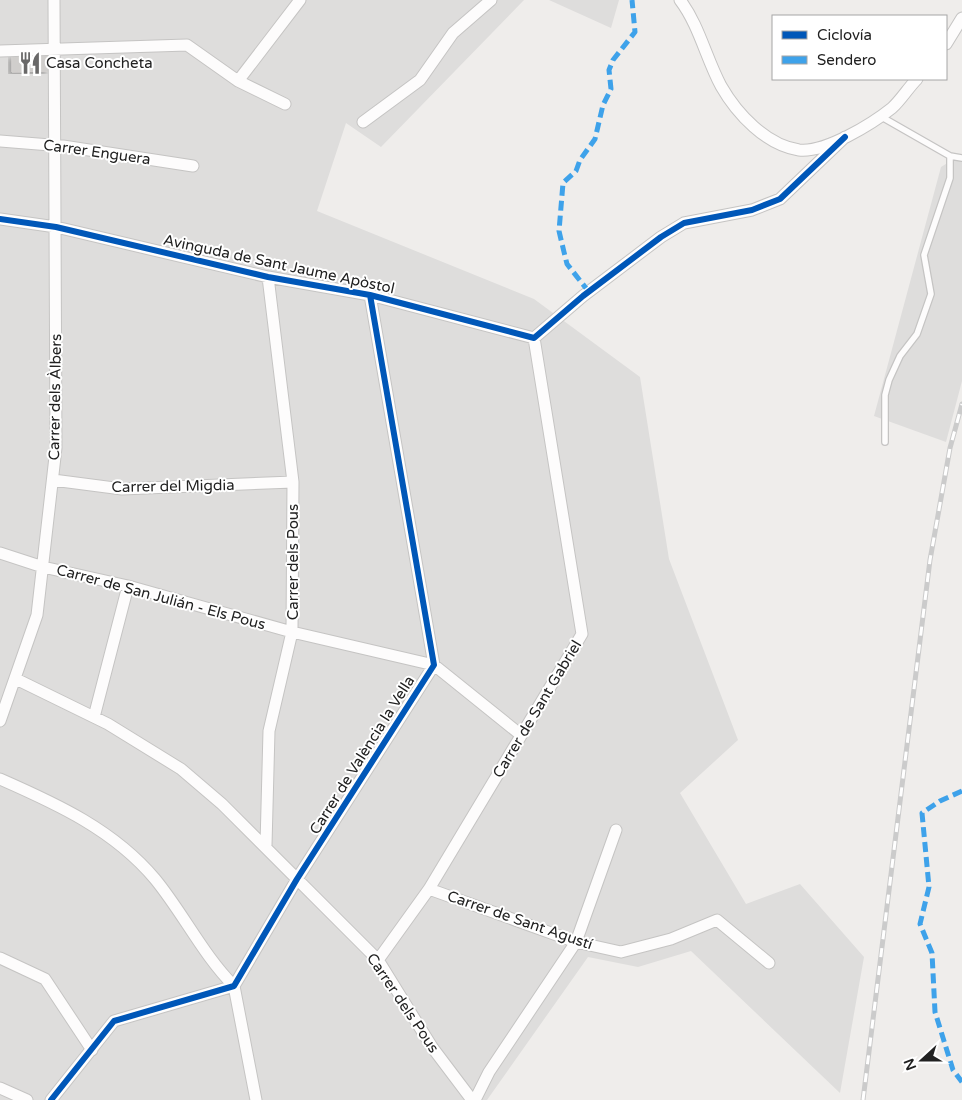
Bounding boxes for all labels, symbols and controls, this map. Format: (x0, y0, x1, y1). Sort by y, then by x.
legend (772, 15, 947, 80)
text: Ciclovía (817, 26, 872, 44)
restaurant icon: Casa Concheta (17, 50, 43, 76)
text: Sendero (817, 51, 876, 69)
place label: Casa Concheta (46, 54, 153, 72)
street label: Carrer Enguera (42, 136, 152, 168)
street label: Avinguda de Sant Jaume Apòstol (162, 231, 396, 297)
street label: Carrer dels Àlbers (45, 333, 65, 461)
street label: Carrer del Migdia (111, 476, 235, 496)
street label: Carrer dels Pous (284, 504, 302, 620)
street label: Carrer de San Julián - Els Pous (55, 560, 267, 634)
street label: Carrer de Sant Gabriel (489, 637, 585, 781)
street label: Carrer de València la Vella (306, 672, 418, 838)
street label: Carrer de Sant Agustí (445, 887, 595, 953)
street label: Carrer dels Pous (363, 950, 443, 1056)
north arrow (897, 1035, 947, 1085)
text: N (900, 1056, 920, 1073)

